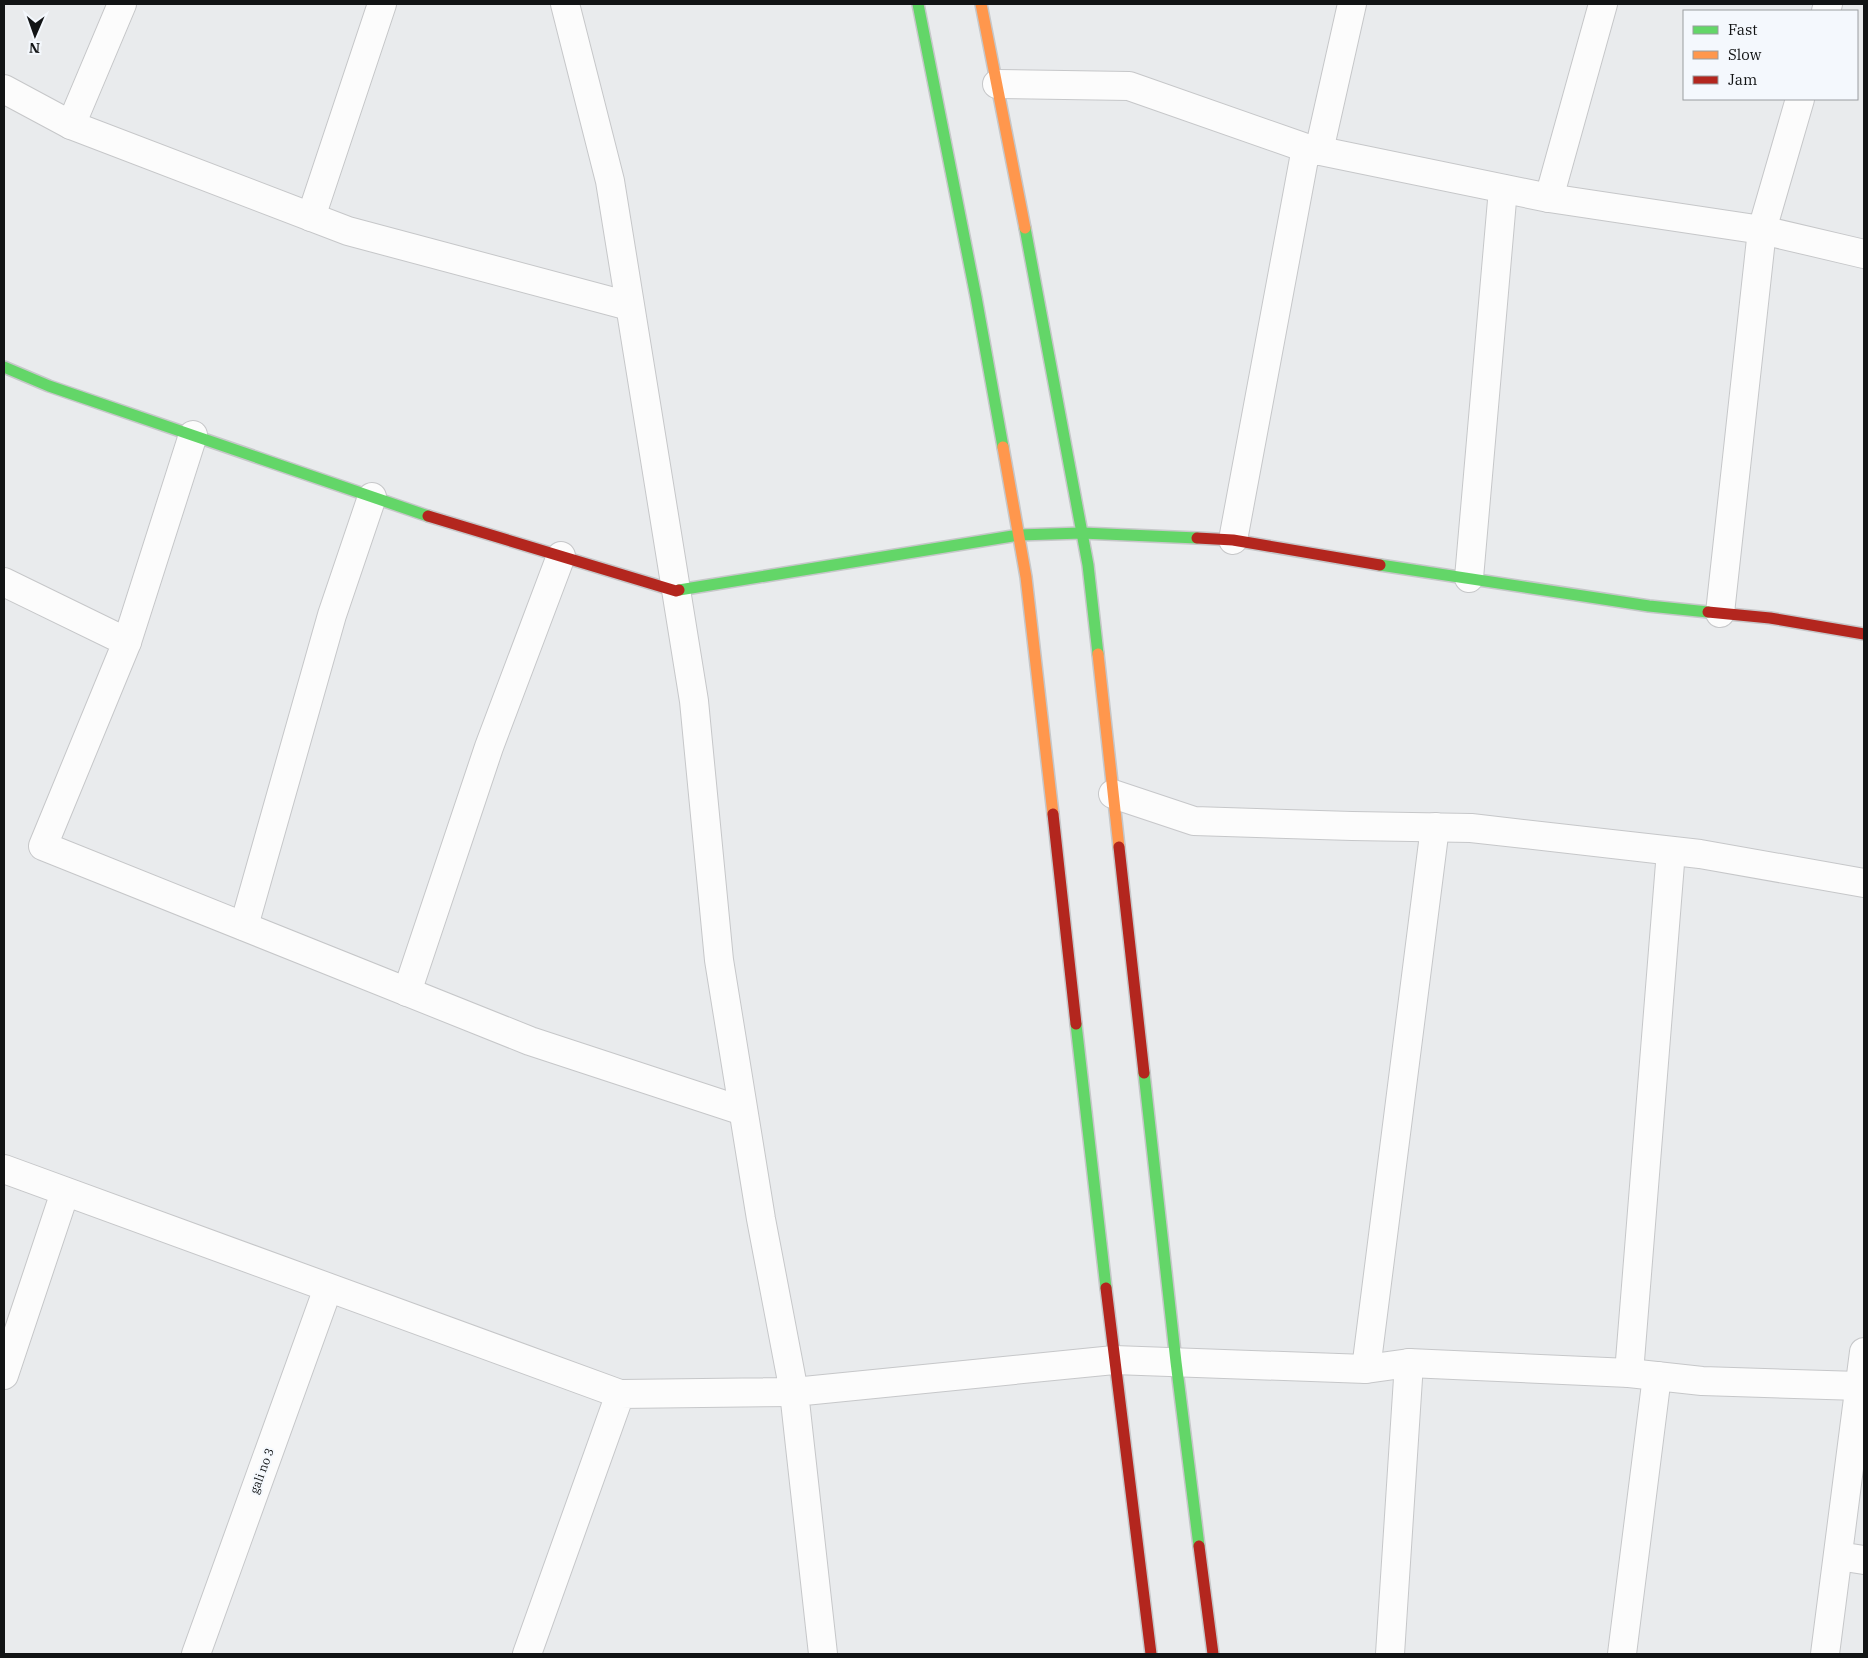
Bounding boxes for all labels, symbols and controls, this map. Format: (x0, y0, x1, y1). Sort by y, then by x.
north arrow (10, 10, 60, 60)
legend (1683, 10, 1858, 100)
text: Fast (1728, 20, 1758, 39)
text: N (29, 39, 40, 57)
text: Slow (1728, 45, 1762, 64)
text: Jam (1728, 70, 1757, 89)
street label: gali no 3 (246, 1446, 277, 1496)

